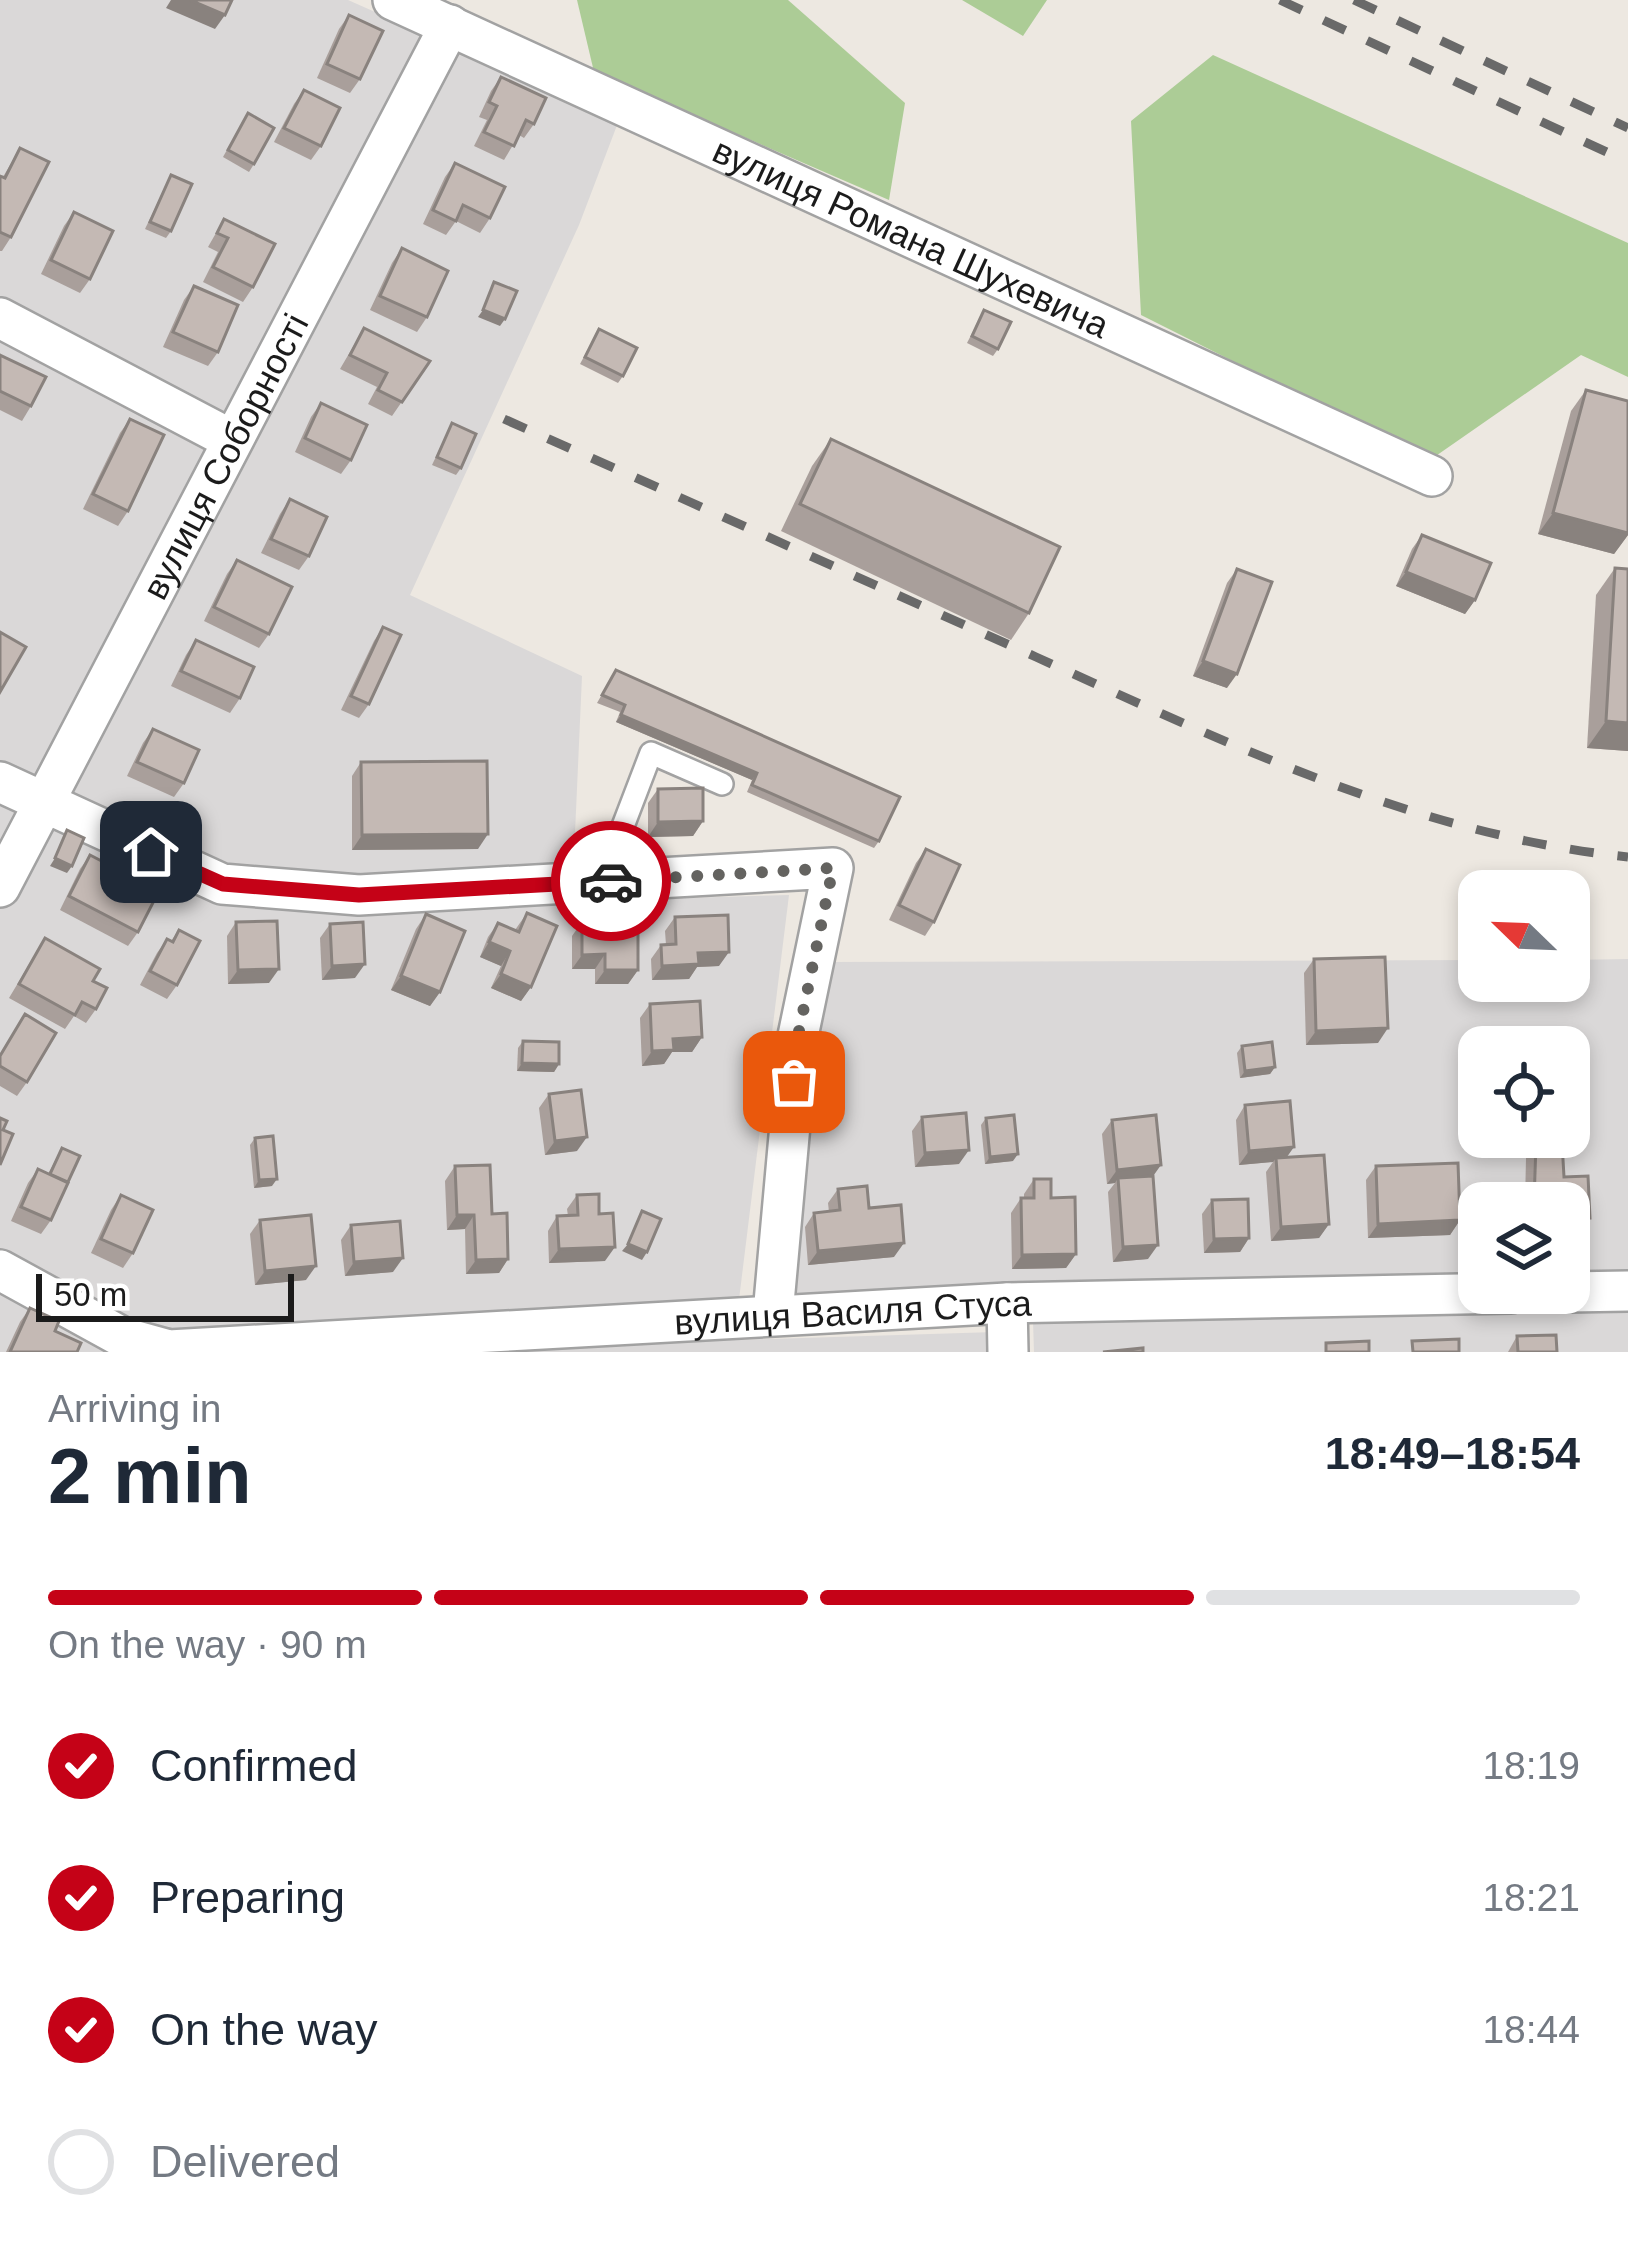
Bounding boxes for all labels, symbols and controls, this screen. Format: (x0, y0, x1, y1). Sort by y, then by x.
street label: вулиця Романа Шухевича (707, 129, 1116, 346)
street label: вулиця Соборності (134, 307, 316, 606)
pin (100, 801, 202, 903)
icon: home (118, 819, 184, 885)
courier (551, 821, 671, 941)
icon: car (578, 848, 644, 914)
north arrow (1458, 870, 1590, 1002)
map controls (1458, 870, 1590, 1314)
button: locate (1458, 1026, 1590, 1158)
pin (743, 1031, 845, 1133)
icon: bag (761, 1049, 827, 1115)
button: layers (1458, 1182, 1590, 1314)
scale bar (36, 1268, 294, 1321)
text: 50 m (54, 1276, 127, 1313)
street label: вулиця Василя Стуса (673, 1282, 1033, 1342)
text: Arriving in (48, 1387, 221, 1430)
text: 18:49–18:54 (1325, 1428, 1580, 1479)
text: 2 min (48, 1432, 252, 1520)
text: On the way · 90 m (48, 1623, 367, 1666)
icon: check (48, 1733, 114, 1799)
text: Confirmed (150, 1740, 358, 1791)
text: 18:19 (1482, 1744, 1580, 1787)
icon: check (48, 1865, 114, 1931)
text: Preparing (150, 1872, 345, 1923)
text: 18:21 (1482, 1876, 1580, 1919)
icon: check (48, 1997, 114, 2063)
text: On the way (150, 2004, 378, 2055)
text: 18:44 (1482, 2008, 1580, 2051)
text: Delivered (150, 2136, 340, 2187)

